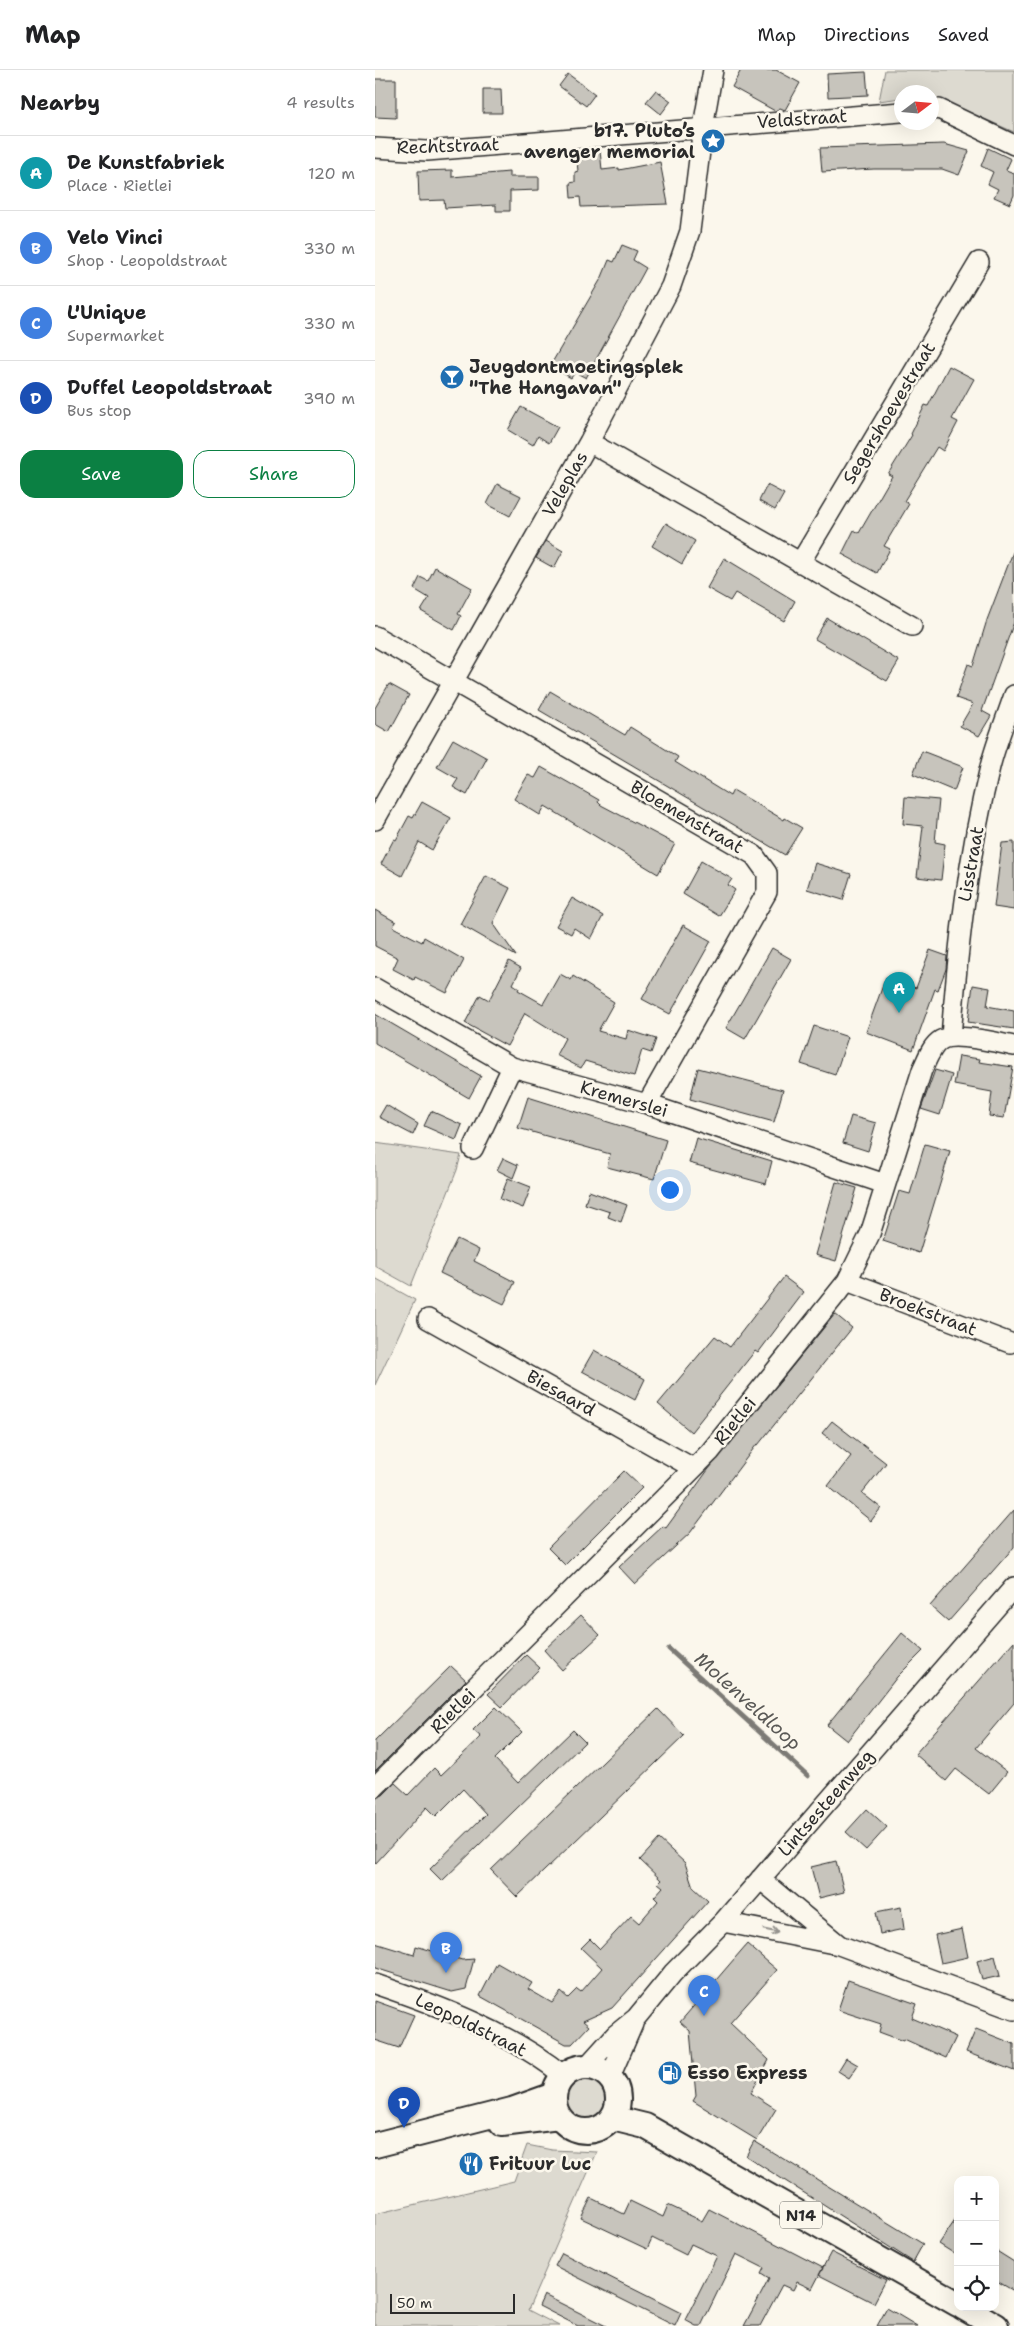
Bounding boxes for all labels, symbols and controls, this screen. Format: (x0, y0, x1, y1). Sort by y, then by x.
text: Map (25, 19, 81, 51)
text: Map (758, 23, 796, 47)
text: Directions (824, 23, 910, 47)
text: Saved (938, 23, 989, 47)
north arrow (894, 85, 939, 130)
text: Nearby (20, 89, 100, 117)
text: 4 results (286, 92, 355, 113)
street label: Veldstraat (756, 104, 848, 134)
place label: b17. Pluto’s avenger memorial (524, 119, 695, 164)
place icon: b17. Pluto’s avenger memorial (700, 128, 726, 154)
street label: Rechtstraat (396, 132, 500, 160)
text: De Kunstfabriek (67, 150, 225, 175)
text: A (30, 163, 42, 184)
text: 120 m (308, 163, 355, 184)
text: Place · Rietlei (67, 175, 172, 196)
text: Velo Vinci (67, 225, 163, 250)
text: B (31, 238, 41, 259)
text: 330 m (303, 238, 355, 259)
text: Shop · Leopoldstraat (67, 250, 228, 271)
text: L'Unique (67, 300, 146, 325)
text: C (31, 313, 41, 334)
text: 330 m (303, 313, 355, 334)
text: Supermarket (67, 325, 164, 346)
street label: Segershoevestraat (837, 338, 941, 488)
place label: Jeugdontmoetingsplek "The Hangavan" (469, 355, 683, 400)
bar icon: Jeugdontmoetingsplek "The Hangavan" (439, 364, 465, 390)
text: Duffel Leopoldstraat (67, 375, 272, 400)
text: D (30, 388, 42, 409)
text: 390 m (303, 388, 355, 409)
text: Bus stop (67, 400, 132, 421)
street label: Veleplas (537, 447, 593, 521)
button: Save (20, 450, 183, 498)
button: Share (193, 450, 355, 498)
street label: Bloemenstraat (626, 775, 748, 859)
street label: Lisstraat (953, 824, 989, 904)
pin: A (883, 972, 915, 1013)
street label: Kremerslei (577, 1075, 671, 1123)
your location (657, 1177, 683, 1203)
street label: Broekstraat (876, 1282, 980, 1342)
street label: Biesaard (522, 1364, 600, 1422)
street label: Rietlei (708, 1392, 762, 1450)
water label: Molenveldloop (689, 1646, 807, 1756)
street label: Rietlei (425, 1683, 481, 1739)
street label: Lintsesteenweg (773, 1744, 879, 1862)
one-way arrow (762, 1927, 778, 1937)
pin: B (430, 1932, 462, 1973)
pin: C (688, 1975, 720, 2016)
street label: Leopoldstraat (411, 1988, 531, 2062)
fuel station icon: Esso Express (657, 2060, 683, 2086)
place label: Esso Express (687, 2061, 808, 2085)
pin: D (388, 2087, 420, 2128)
restaurant icon: Frituur Luc (458, 2151, 484, 2177)
place label: Frituur Luc (489, 2152, 591, 2176)
map controls (954, 2176, 999, 2311)
button: + (954, 2176, 999, 2221)
road number: N14 (780, 2202, 822, 2228)
button: − (954, 2221, 999, 2266)
button: locate (954, 2266, 999, 2311)
scale bar (390, 2291, 515, 2314)
text: 50 m (397, 2294, 432, 2312)

